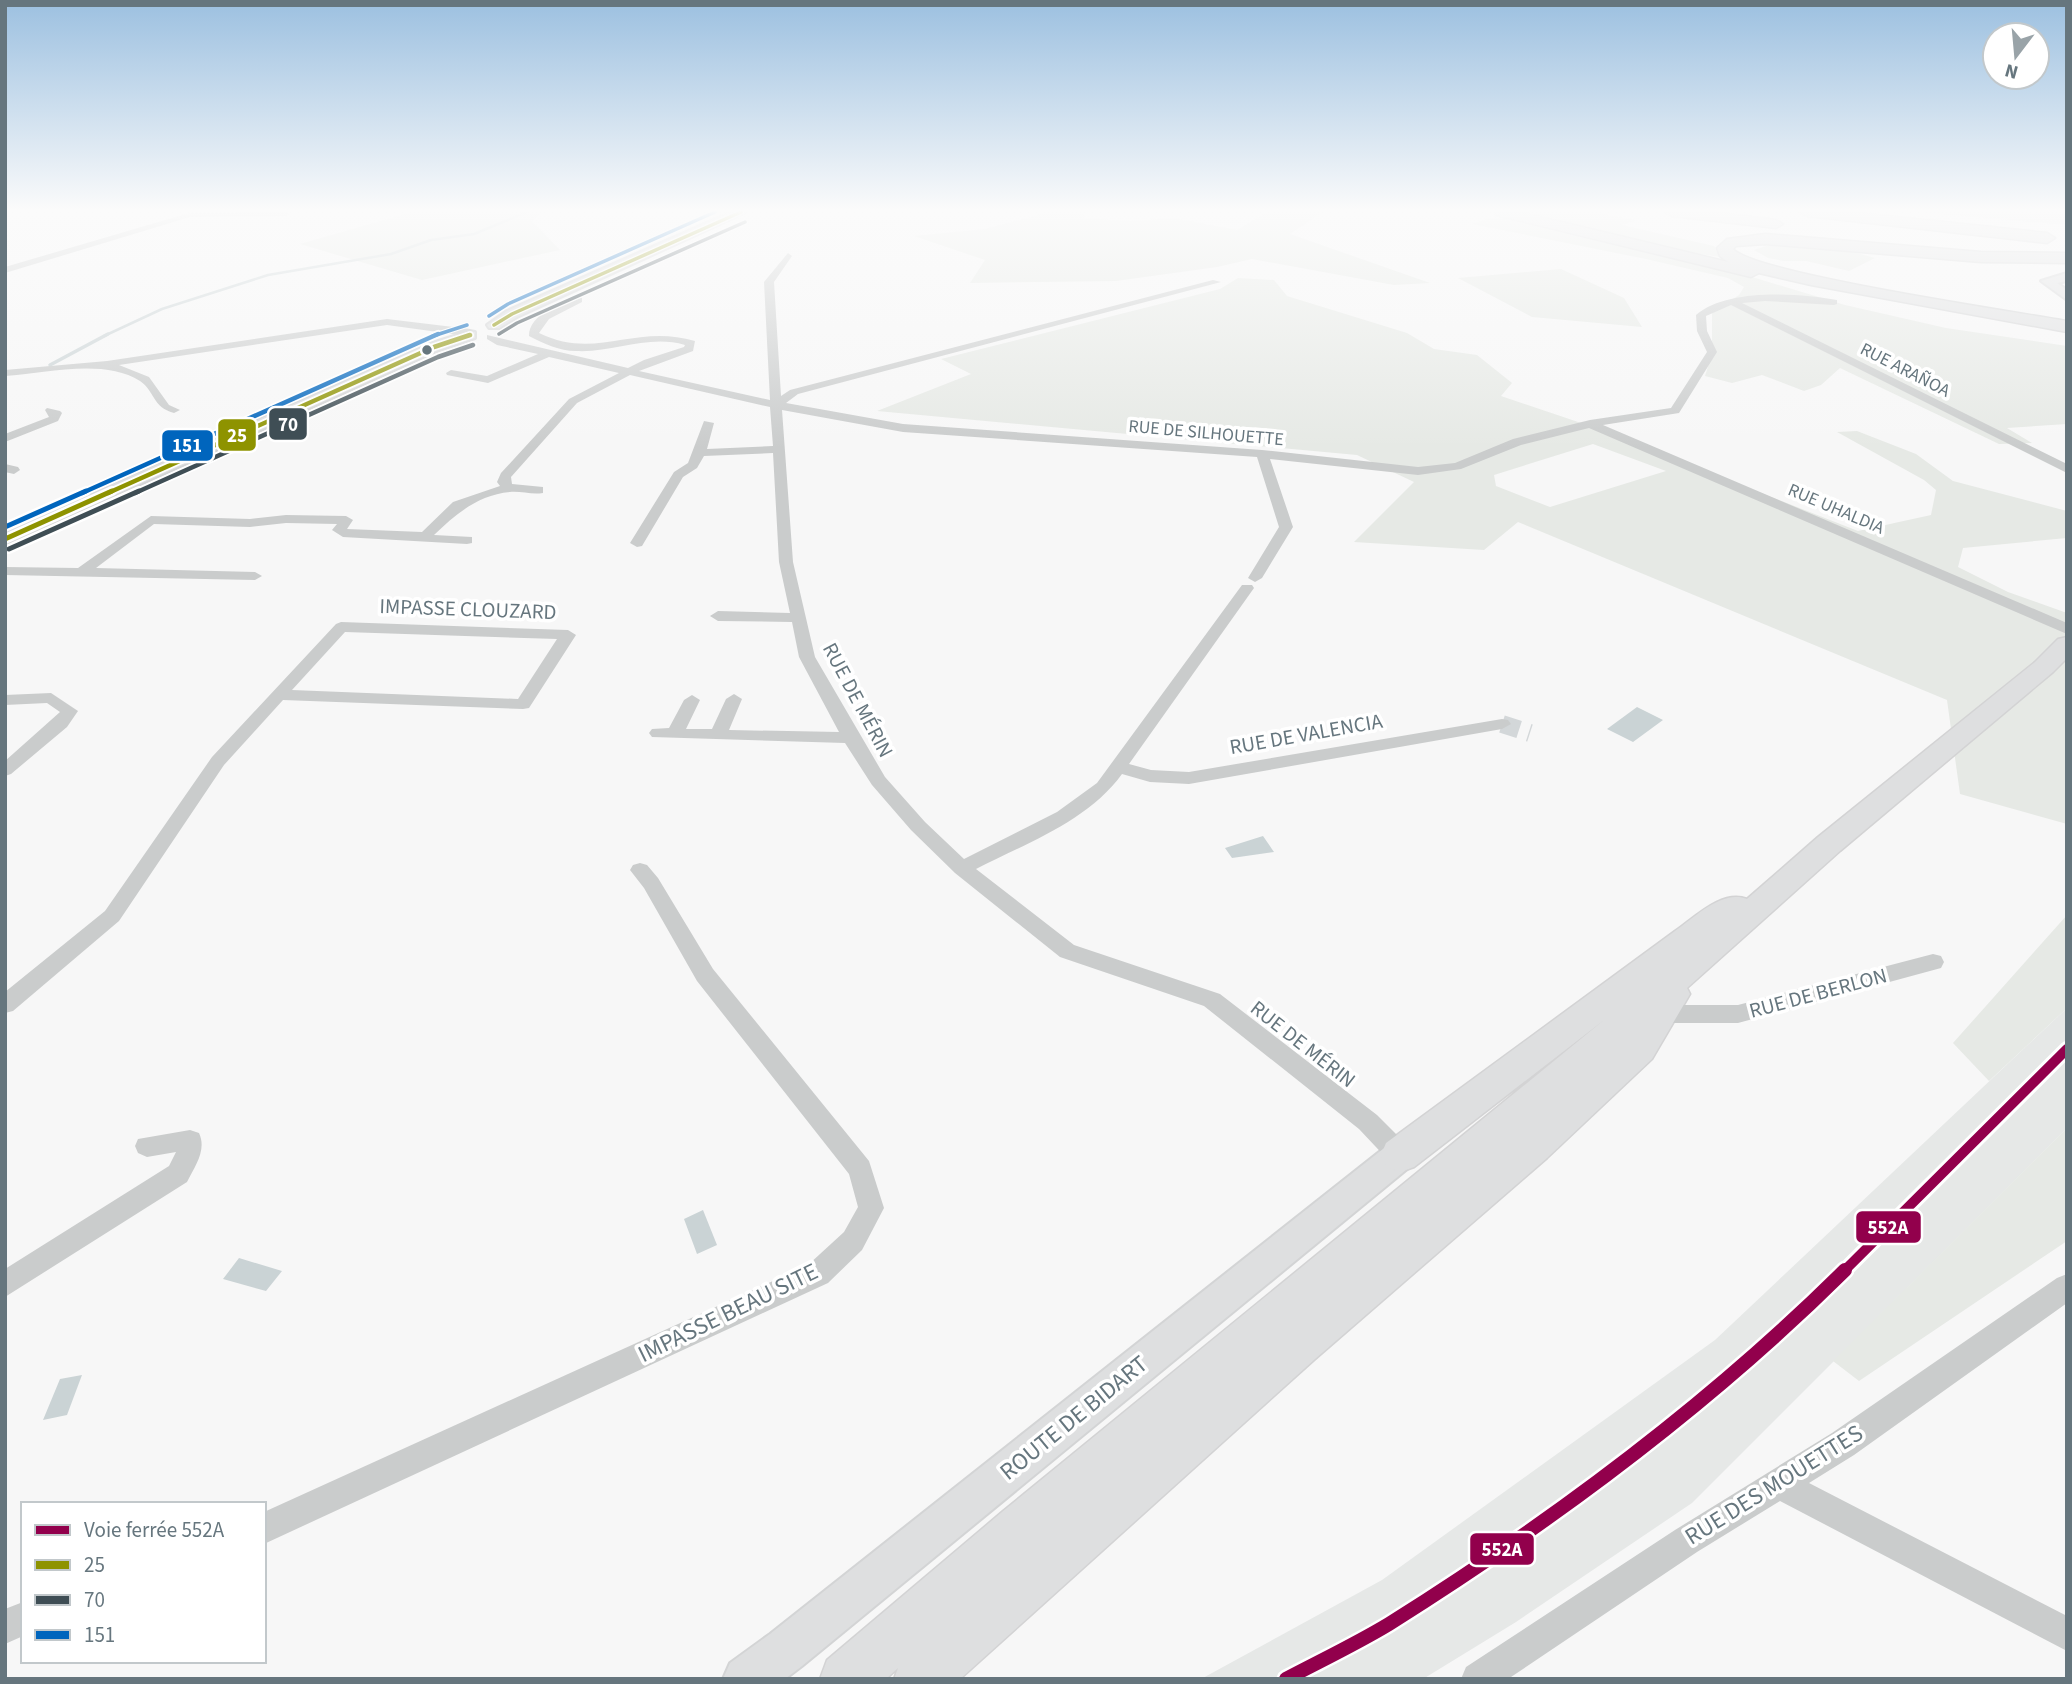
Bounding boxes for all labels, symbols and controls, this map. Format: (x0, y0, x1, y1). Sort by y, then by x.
north arrow (1981, 21, 2051, 91)
text: N (2002, 56, 2022, 86)
street label: RUE ARAÑOA (1856, 337, 1954, 403)
unlabelled marker (420, 343, 434, 357)
line badge: 70 (268, 407, 308, 441)
text: 70 (278, 412, 298, 439)
street label: RUE DE SILHOUETTE (1127, 414, 1285, 452)
line badge: 25 (217, 418, 257, 452)
text: 25 (227, 423, 247, 450)
line badge: 151 (161, 429, 214, 462)
text: 151 (172, 433, 202, 460)
street label: RUE UHALDIA (1784, 477, 1888, 541)
street label: IMPASSE CLOUZARD (379, 591, 557, 627)
street label: RUE DE MÉRIN (815, 637, 901, 763)
street label: RUE DE VALENCIA (1227, 706, 1385, 762)
street label: RUE DE BERLON (1746, 960, 1890, 1026)
street label: RUE DE MÉRIN (1244, 993, 1362, 1095)
line badge: 552A (1855, 1210, 1922, 1244)
text: 552A (1868, 1215, 1909, 1242)
street label: IMPASSE BEAU SITE (632, 1254, 824, 1372)
street label: ROUTE DE BIDART (992, 1347, 1156, 1489)
street label: RUE DES MOUETTES (1678, 1416, 1870, 1554)
legend (21, 1502, 266, 1663)
text: Voie ferrée 552A (84, 1515, 225, 1545)
line badge: 552A (1469, 1532, 1535, 1566)
text: 552A (1482, 1537, 1523, 1564)
text: 25 (84, 1550, 105, 1580)
text: 70 (84, 1585, 105, 1615)
text: 151 (84, 1620, 115, 1650)

